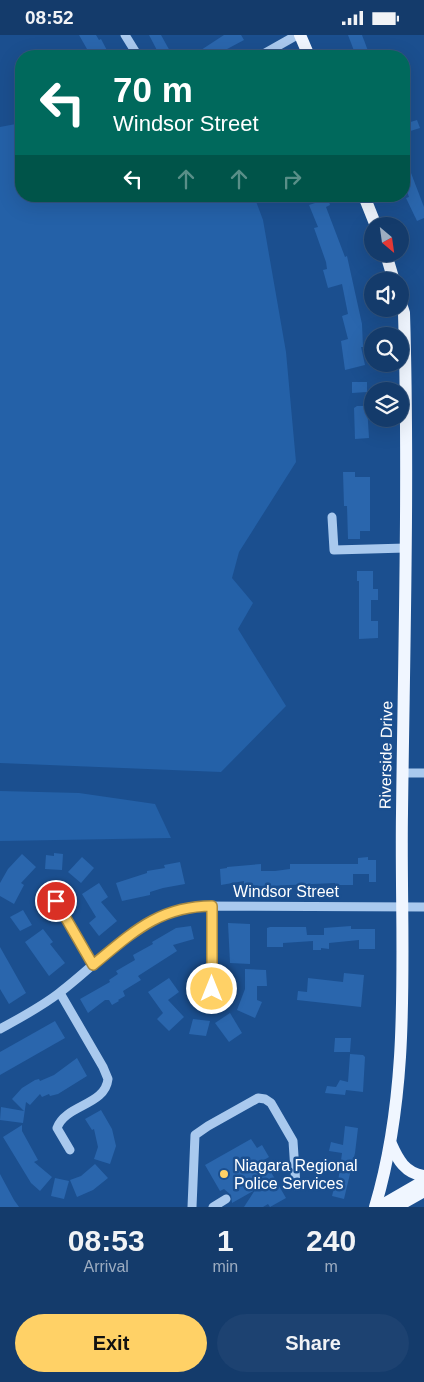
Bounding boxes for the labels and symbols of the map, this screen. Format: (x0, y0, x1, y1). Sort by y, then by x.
north arrow (364, 217, 409, 263)
street label: Riverside Drive (377, 701, 395, 809)
pin (35, 880, 77, 922)
street label: Windsor Street (233, 883, 339, 900)
position arrow (185, 962, 237, 1014)
place label: Niagara Regional Police Services (234, 1157, 358, 1192)
marker: Niagara Regional Police Services (218, 1168, 230, 1180)

